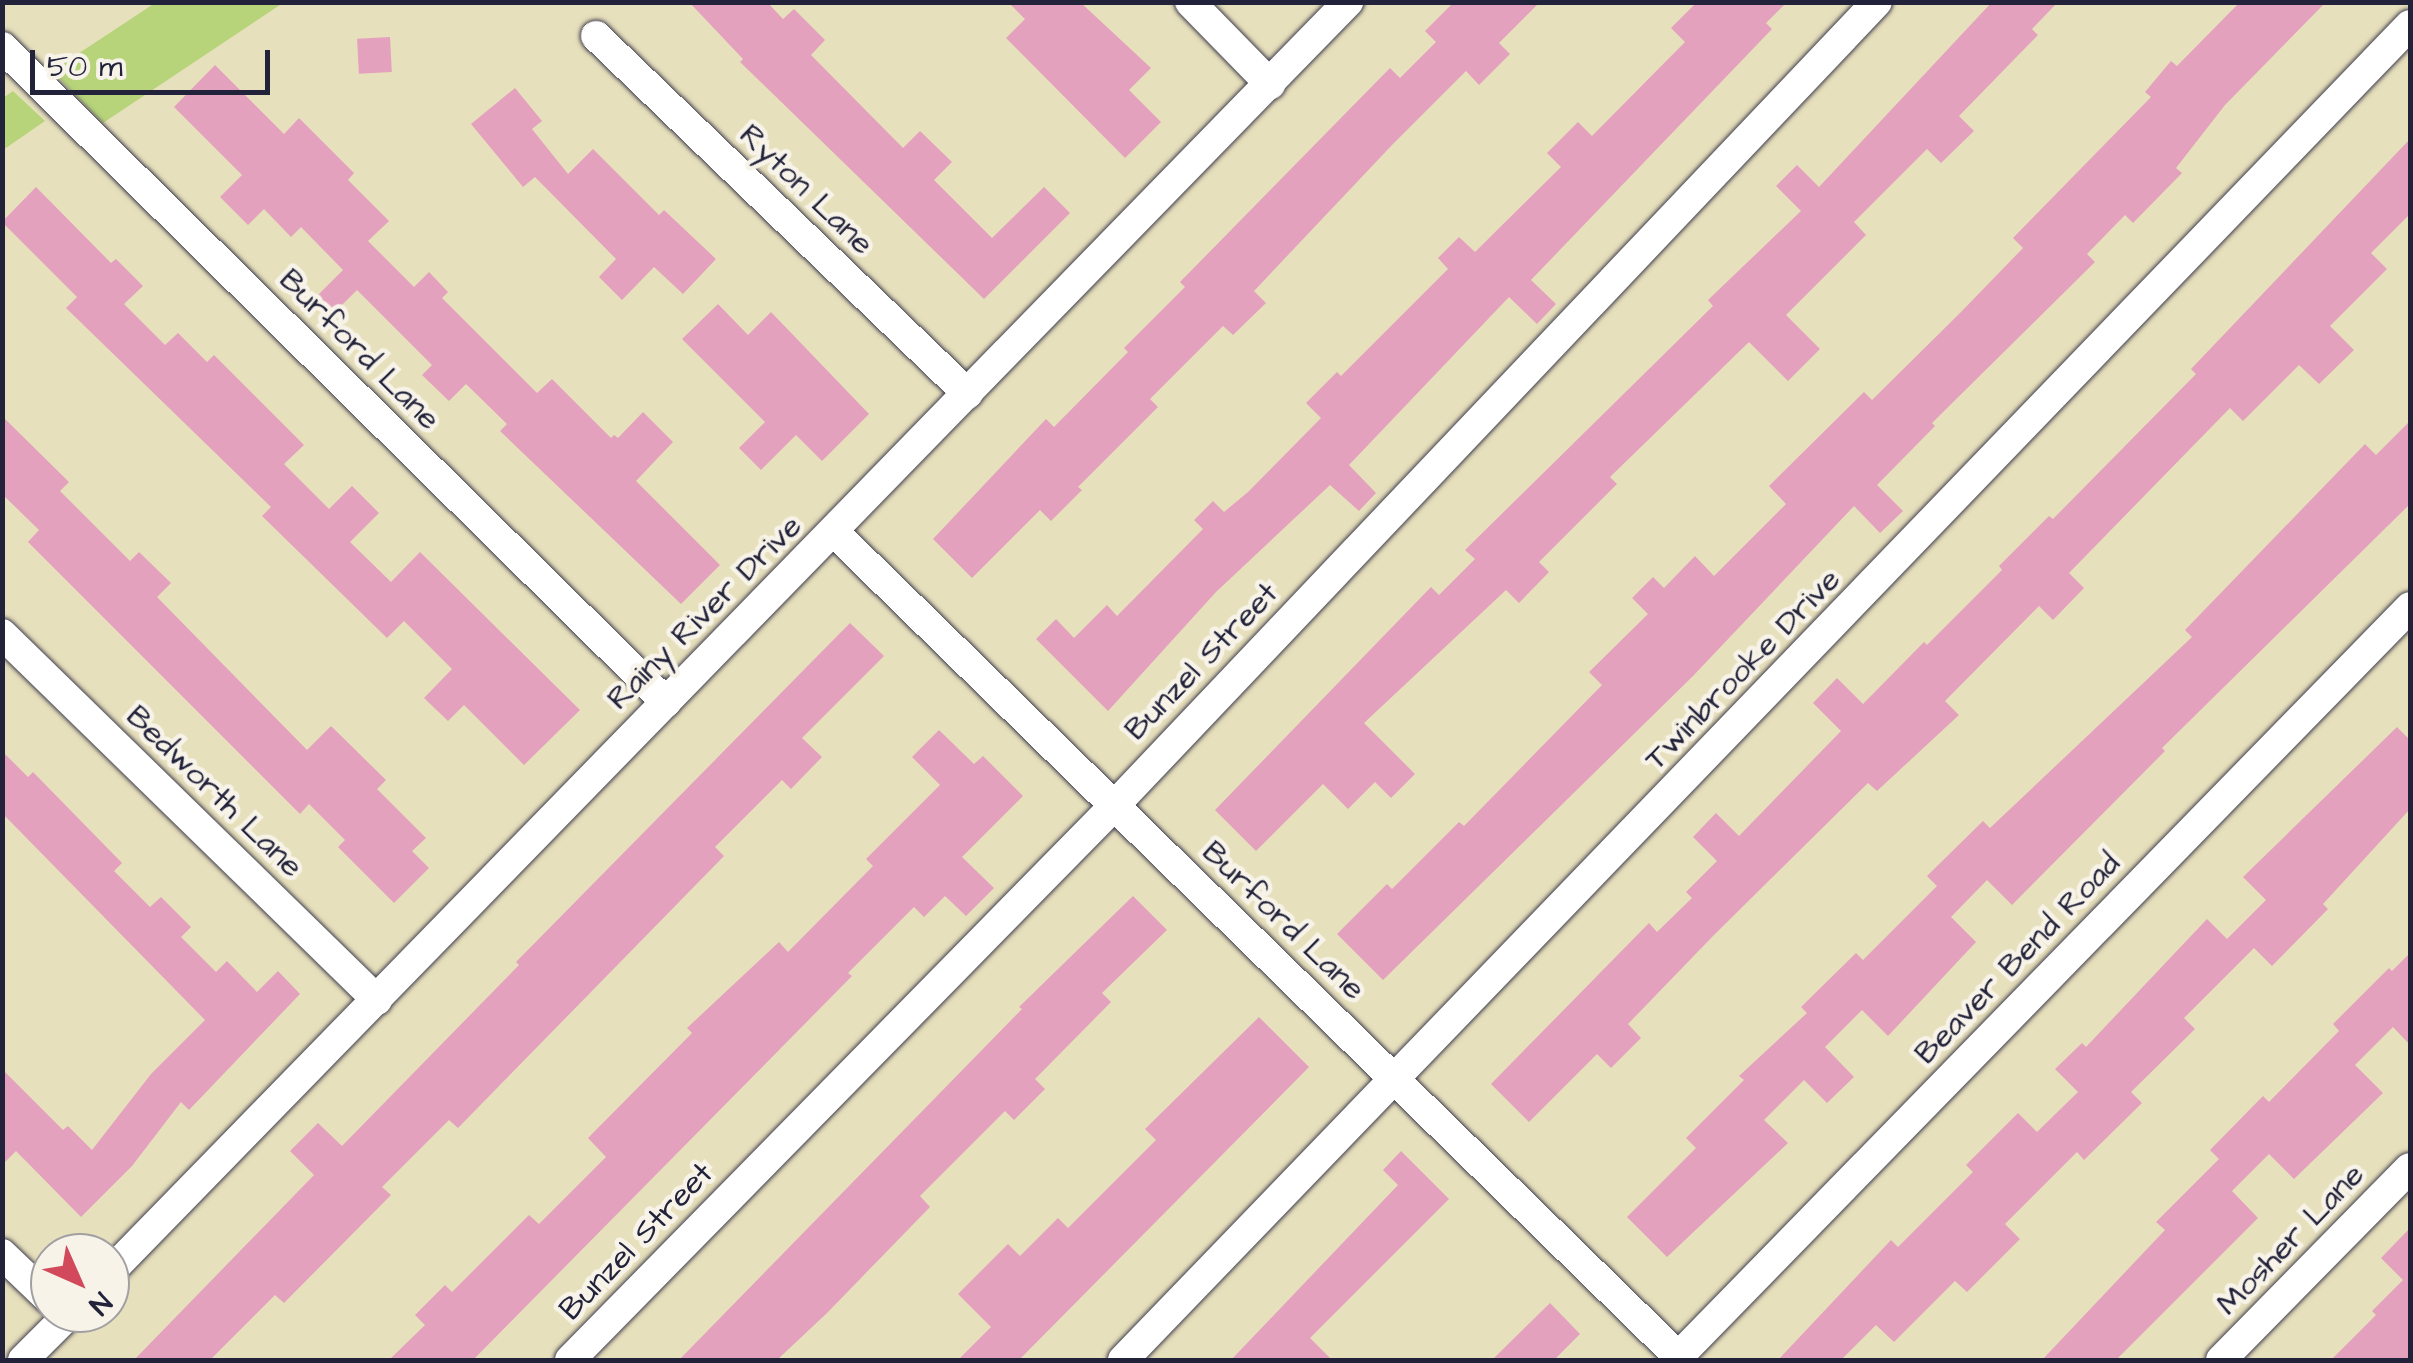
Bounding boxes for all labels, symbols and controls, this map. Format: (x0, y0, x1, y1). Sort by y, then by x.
scale bar (35, 30, 275, 92)
text: 50 m (47, 46, 123, 88)
street label: Ryton Lane (731, 116, 881, 264)
street label: Burford Lane (270, 261, 448, 439)
street label: Rainy River Drive (600, 508, 810, 718)
street label: Twinbrooke Drive (1637, 561, 1849, 779)
street label: Bunzel Street (1117, 575, 1287, 749)
street label: Bedworth Lane (117, 698, 311, 886)
street label: Burford Lane (1193, 833, 1373, 1009)
street label: Beaver Bend Road (1907, 845, 2129, 1073)
street label: Bunzel Street (552, 1155, 722, 1329)
street label: Mosher Lane (2209, 1156, 2373, 1324)
north arrow (30, 1233, 130, 1333)
text: N (80, 1283, 120, 1323)

